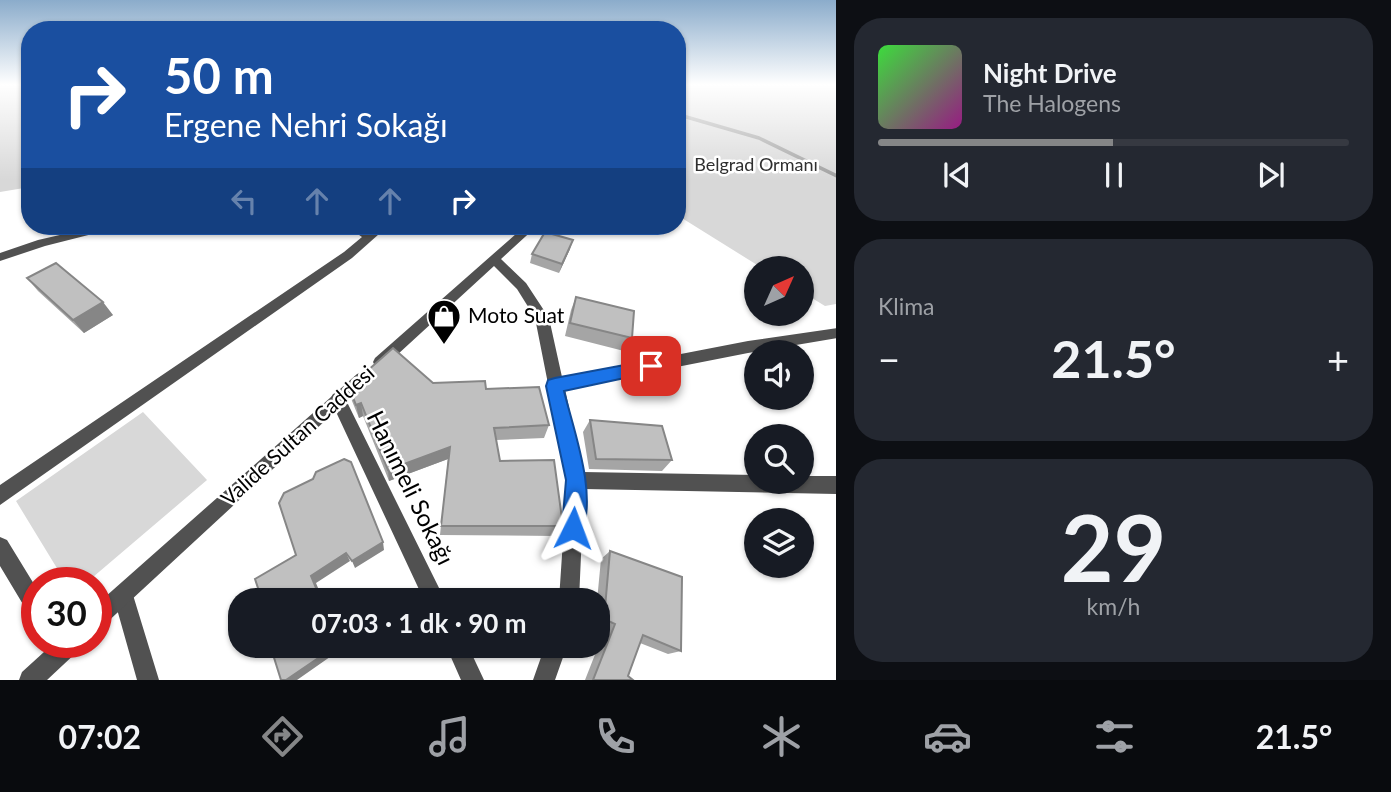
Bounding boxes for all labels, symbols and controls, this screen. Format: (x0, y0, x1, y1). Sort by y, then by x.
text: 50 m (164, 46, 274, 104)
icon: right (49, 49, 140, 140)
text: Night Drive (983, 57, 1117, 89)
text: The Halogens (983, 89, 1121, 117)
text: Ergene Nehri Sokağı (164, 105, 448, 144)
park label: Belgrad Ormanı (694, 153, 818, 175)
icon: previous (938, 156, 976, 194)
icon: pause (1095, 156, 1133, 194)
icon: next (1252, 156, 1290, 194)
icon: left (225, 182, 263, 220)
icon: ahead (298, 182, 336, 220)
icon: ahead (371, 182, 409, 220)
icon: right (444, 182, 482, 220)
north arrow (744, 256, 814, 326)
map controls (744, 256, 814, 578)
text: Klima (878, 292, 935, 320)
shop icon: Moto Suat (425, 297, 463, 346)
place label: Moto Suat (468, 302, 565, 327)
text: 21.5° (1051, 327, 1176, 389)
pin (621, 336, 681, 396)
text: − (878, 336, 900, 382)
text: + (1327, 336, 1349, 382)
button: sound (744, 340, 814, 410)
icon: arrive (632, 347, 670, 385)
street label: Valide Sultan Caddesi (215, 360, 379, 510)
street label: Hanımeli Sokağı (361, 406, 461, 569)
button: search (744, 424, 814, 494)
position arrow (536, 491, 610, 565)
text: 29 (1061, 492, 1166, 601)
button: layers (744, 508, 814, 578)
speed limit sign: 30 (21, 567, 112, 658)
text: km/h (1087, 592, 1140, 620)
text: 07:03 · 1 dk · 90 m (312, 607, 526, 639)
icon: directions (258, 712, 307, 761)
icon: music (425, 712, 474, 761)
icon: phone (591, 712, 640, 761)
icon: climate (757, 712, 806, 761)
icon: car (923, 712, 972, 761)
icon: filters (1090, 712, 1139, 761)
text: 07:02 (59, 717, 141, 756)
text: 21.5° (1256, 717, 1332, 756)

